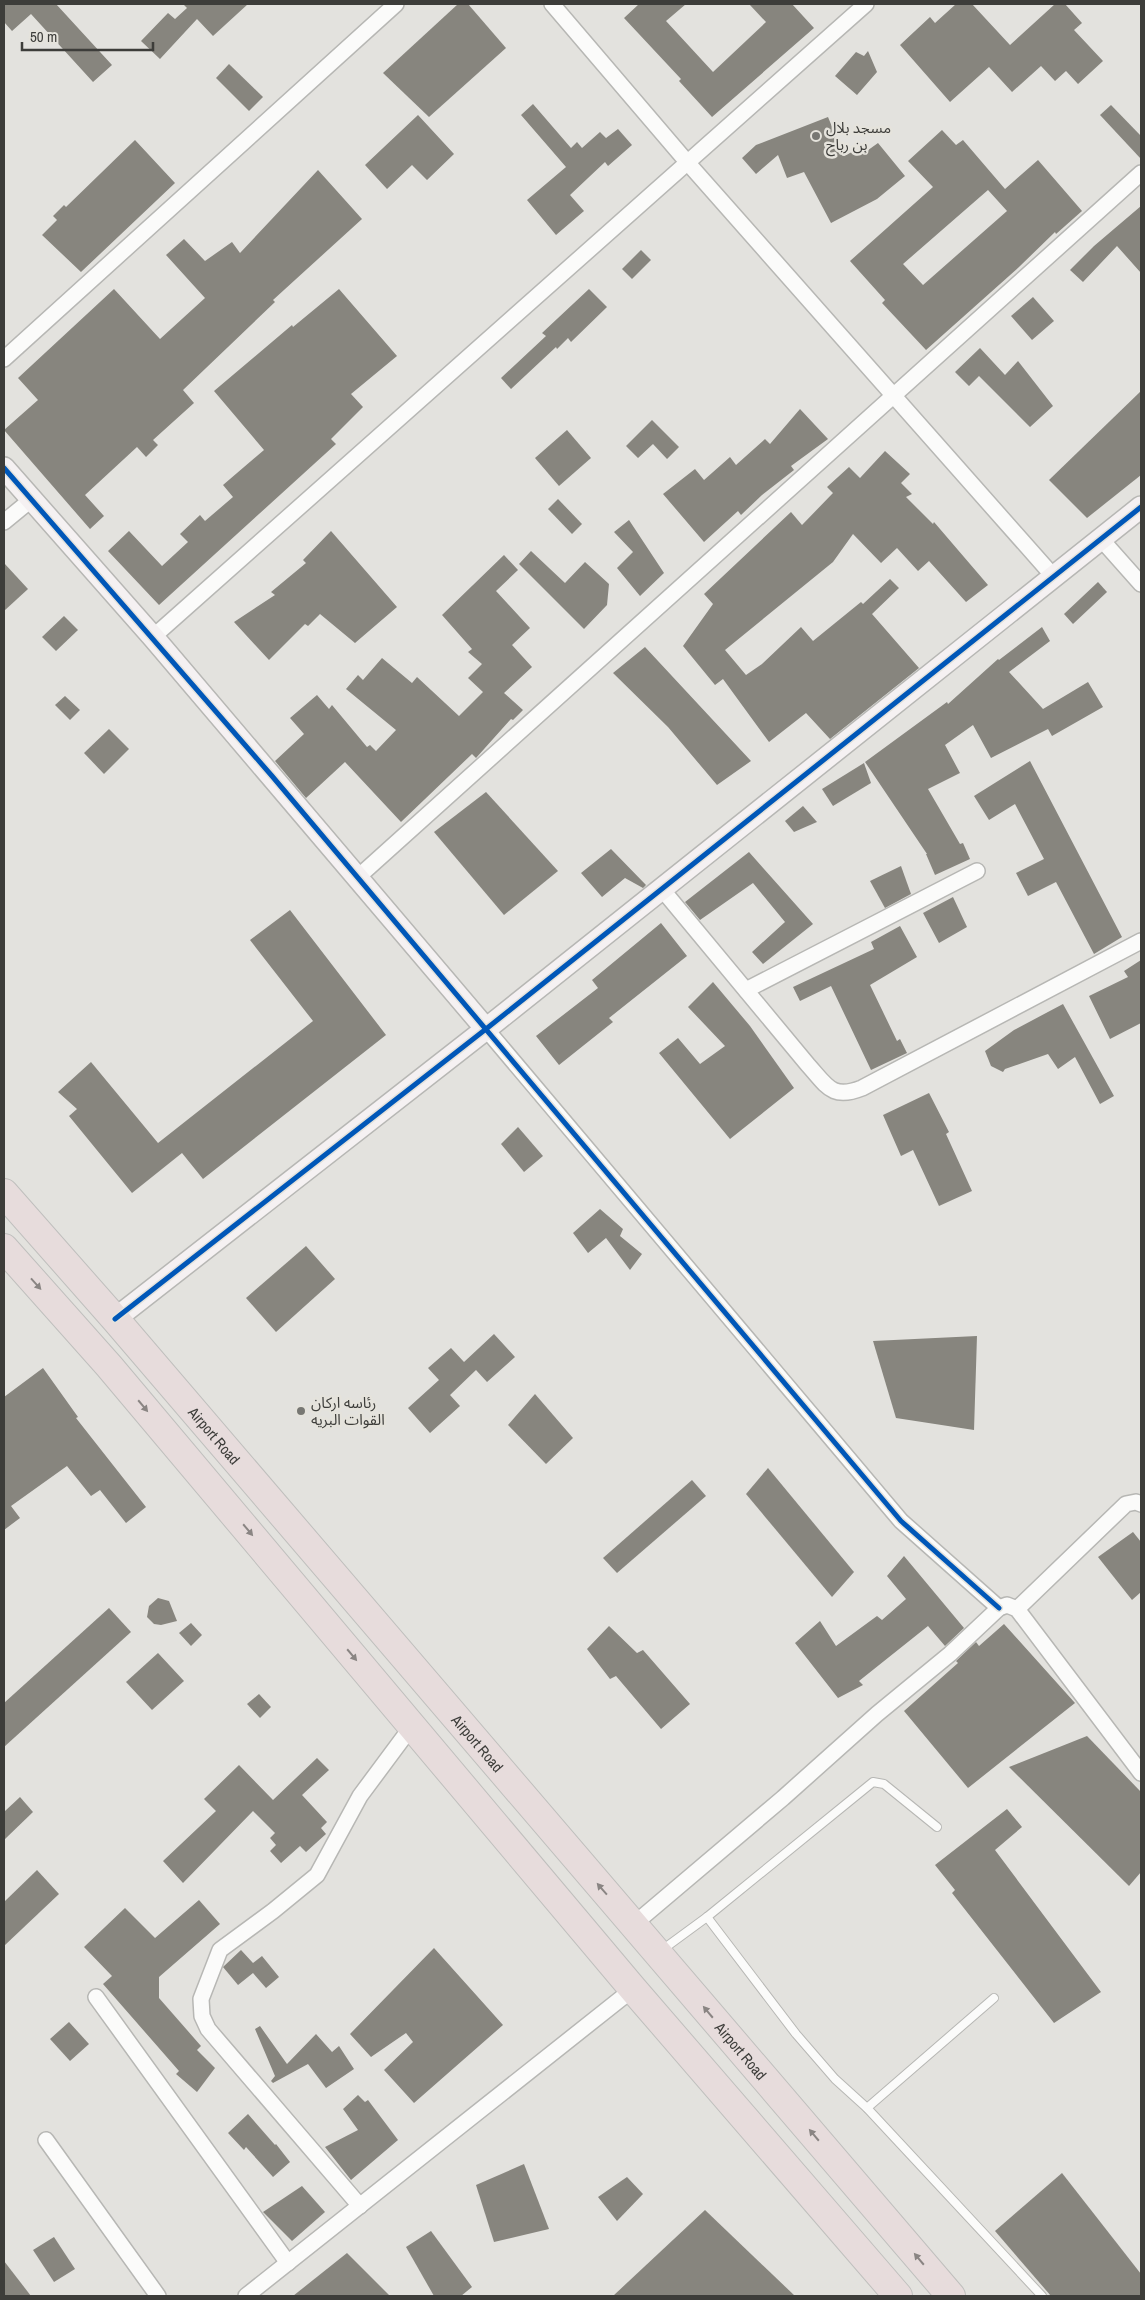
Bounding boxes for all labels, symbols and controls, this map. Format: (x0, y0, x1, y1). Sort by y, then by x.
scale bar (22, 20, 154, 52)
text: 50 m (30, 26, 57, 47)
place label: مسجد بلال بن رباح (826, 117, 891, 157)
marker: مسجد بلال بن رباح (810, 130, 822, 142)
one-way arrow (30, 1277, 42, 1289)
place label: رئاسه اركان القوات البريه (311, 1392, 385, 1430)
one-way arrow (138, 1399, 149, 1412)
street label: Airport Road (183, 1401, 245, 1469)
marker: رئاسه اركان القوات البريه (295, 1405, 307, 1417)
one-way arrow (243, 1523, 254, 1536)
one-way arrow (347, 1648, 358, 1661)
street label: Airport Road (447, 1709, 509, 1776)
one-way arrow (596, 1883, 608, 1895)
one-way arrow (703, 2005, 714, 2018)
street label: Airport Road (710, 2017, 772, 2084)
one-way arrow (808, 2129, 819, 2142)
one-way arrow (914, 2253, 925, 2265)

